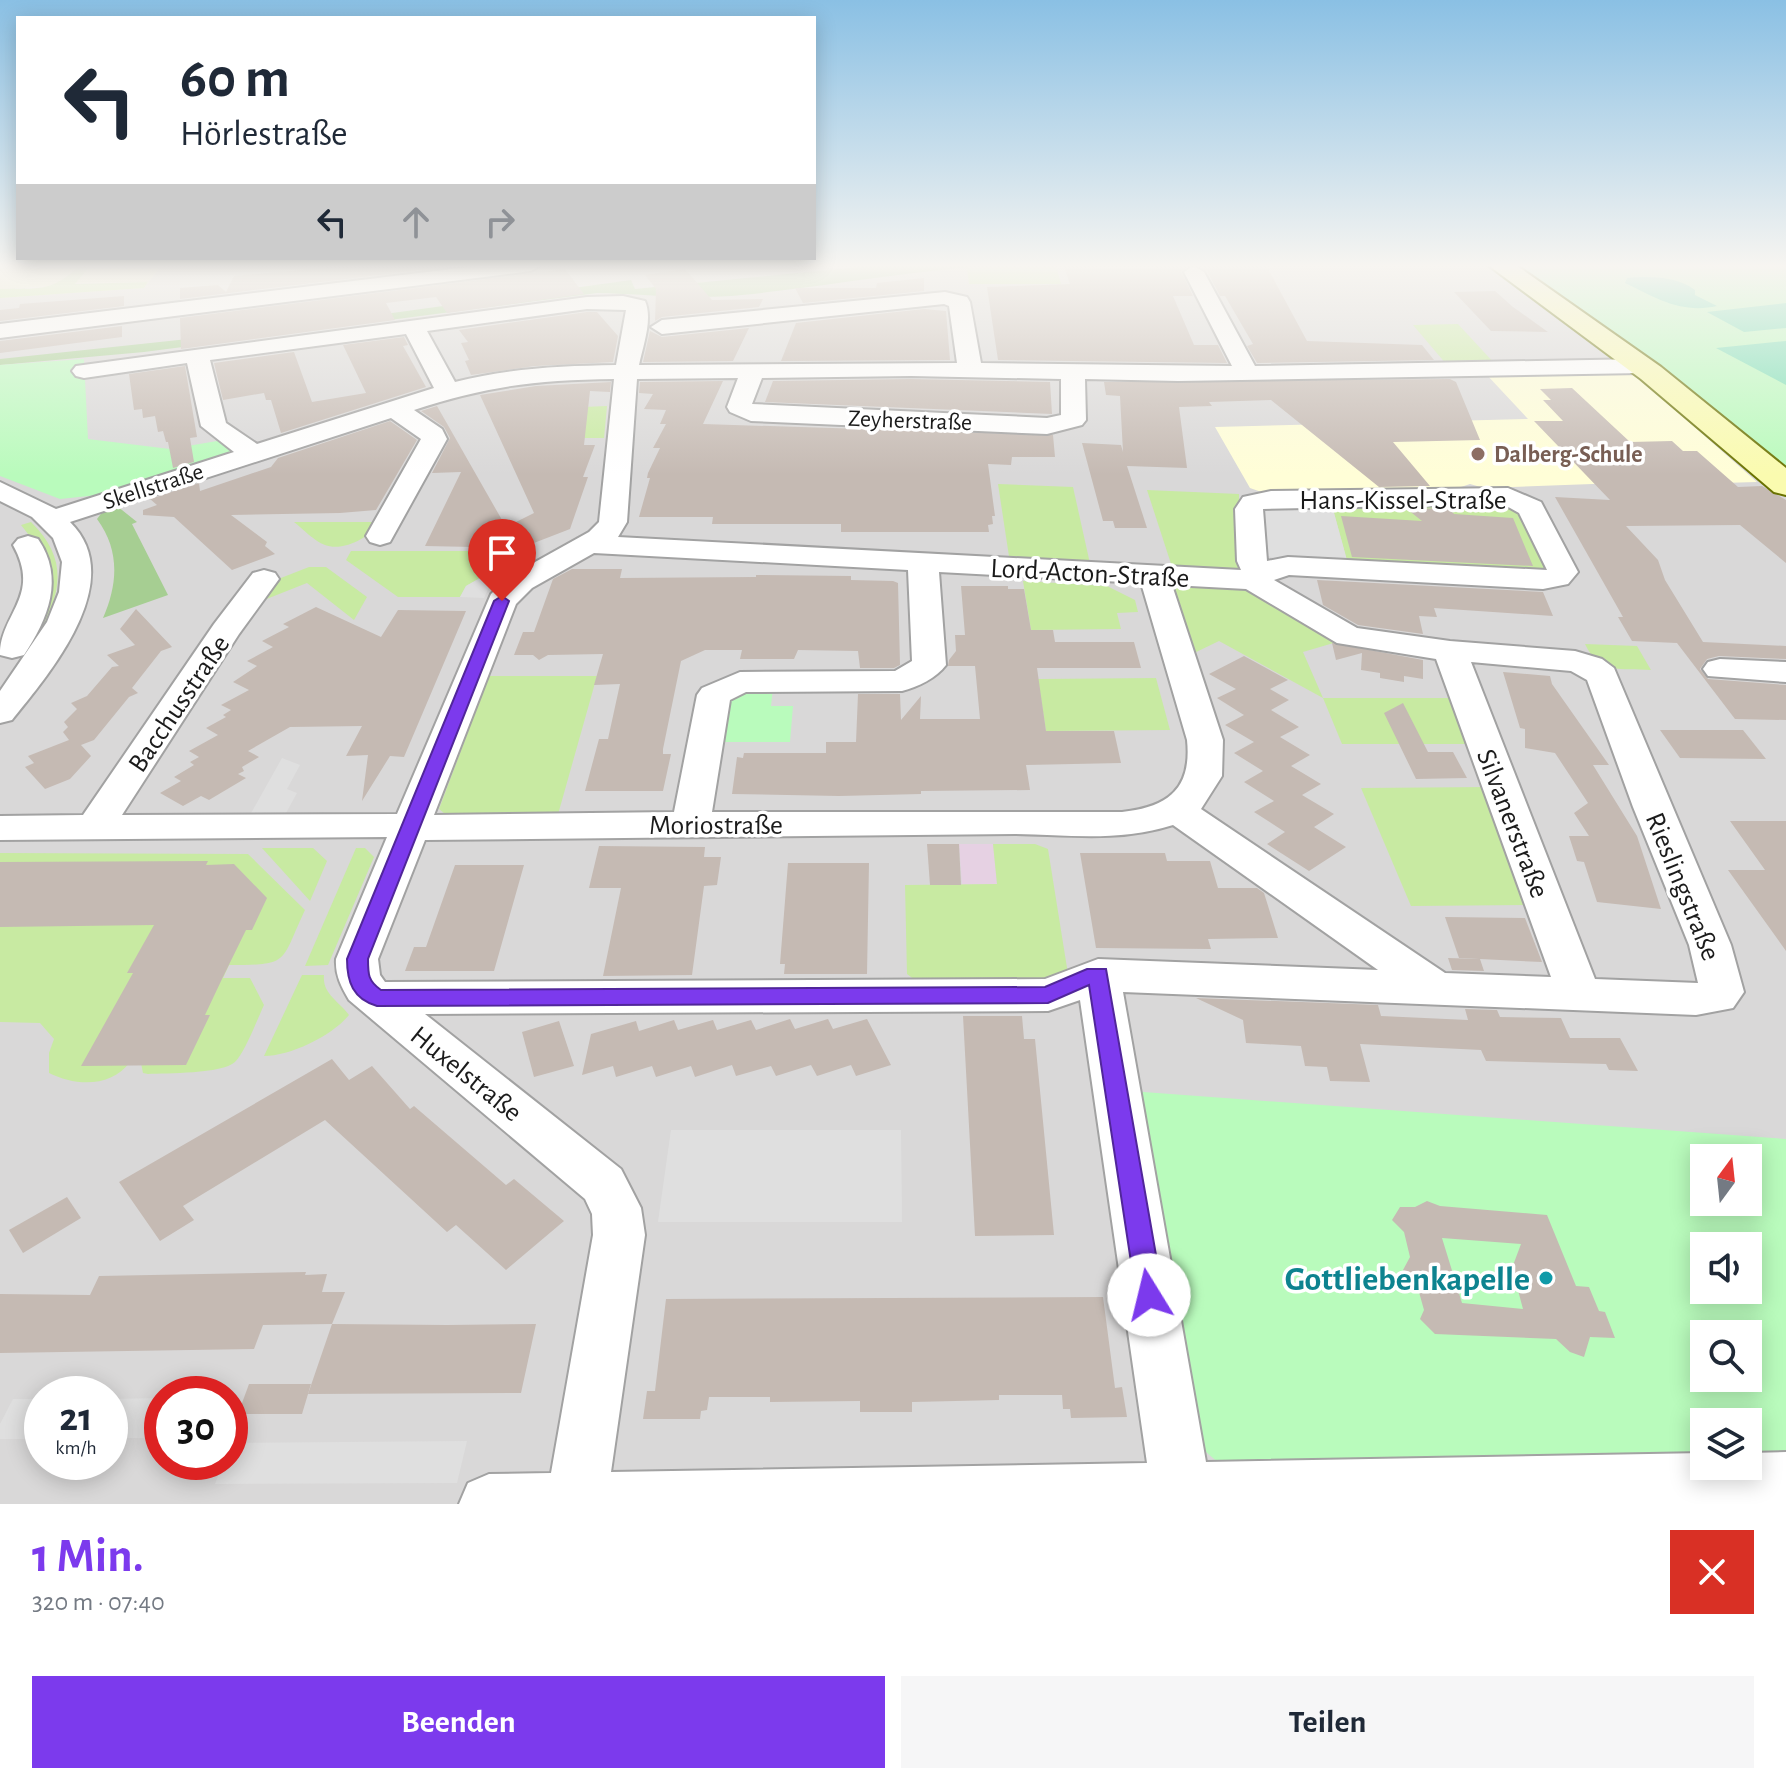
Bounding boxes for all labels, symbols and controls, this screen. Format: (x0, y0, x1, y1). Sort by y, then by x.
icon: left (48, 48, 152, 152)
text: 60 m (180, 51, 290, 107)
text: Hörlestraße (180, 116, 348, 152)
icon: left (310, 200, 354, 244)
icon: ahead (394, 200, 438, 244)
icon: right (478, 200, 522, 244)
street label: Zeyherstraße (848, 407, 972, 435)
place label: Dalberg-Schule (1494, 443, 1643, 467)
marker: Dalberg-Schule (1469, 445, 1487, 463)
street label: Skellstraße (100, 459, 207, 514)
street label: Hans-Kissel-Straße (1299, 487, 1507, 515)
pin (468, 519, 536, 601)
icon: arrive (480, 531, 524, 575)
street label: Lord-Acton-Straße (990, 555, 1190, 593)
street label: Bacchusstraße (124, 631, 235, 777)
street label: Silvanerstraße (1471, 746, 1553, 902)
street label: Rieslingstraße (1640, 809, 1724, 965)
street label: Moriostraße (649, 812, 783, 840)
street label: Huxelstraße (405, 1021, 527, 1128)
north arrow (1690, 1144, 1762, 1216)
map controls (1690, 1144, 1762, 1480)
button: sound (1690, 1232, 1762, 1304)
position arrow (1107, 1253, 1191, 1337)
place label: Gottliebenkapelle (1285, 1263, 1530, 1297)
marker: Gottliebenkapelle (1537, 1269, 1555, 1287)
button: search (1690, 1320, 1762, 1392)
speed limit sign: 30 (144, 1376, 248, 1480)
text: 21 (59, 1398, 93, 1438)
button: layers (1690, 1408, 1762, 1480)
text: km/h (55, 1438, 97, 1458)
button: close (1670, 1530, 1754, 1614)
text: 1 Min. (32, 1533, 144, 1581)
text: 320 m · 07:40 (32, 1589, 165, 1615)
button: Beenden (32, 1676, 885, 1768)
button: Teilen (901, 1676, 1754, 1768)

